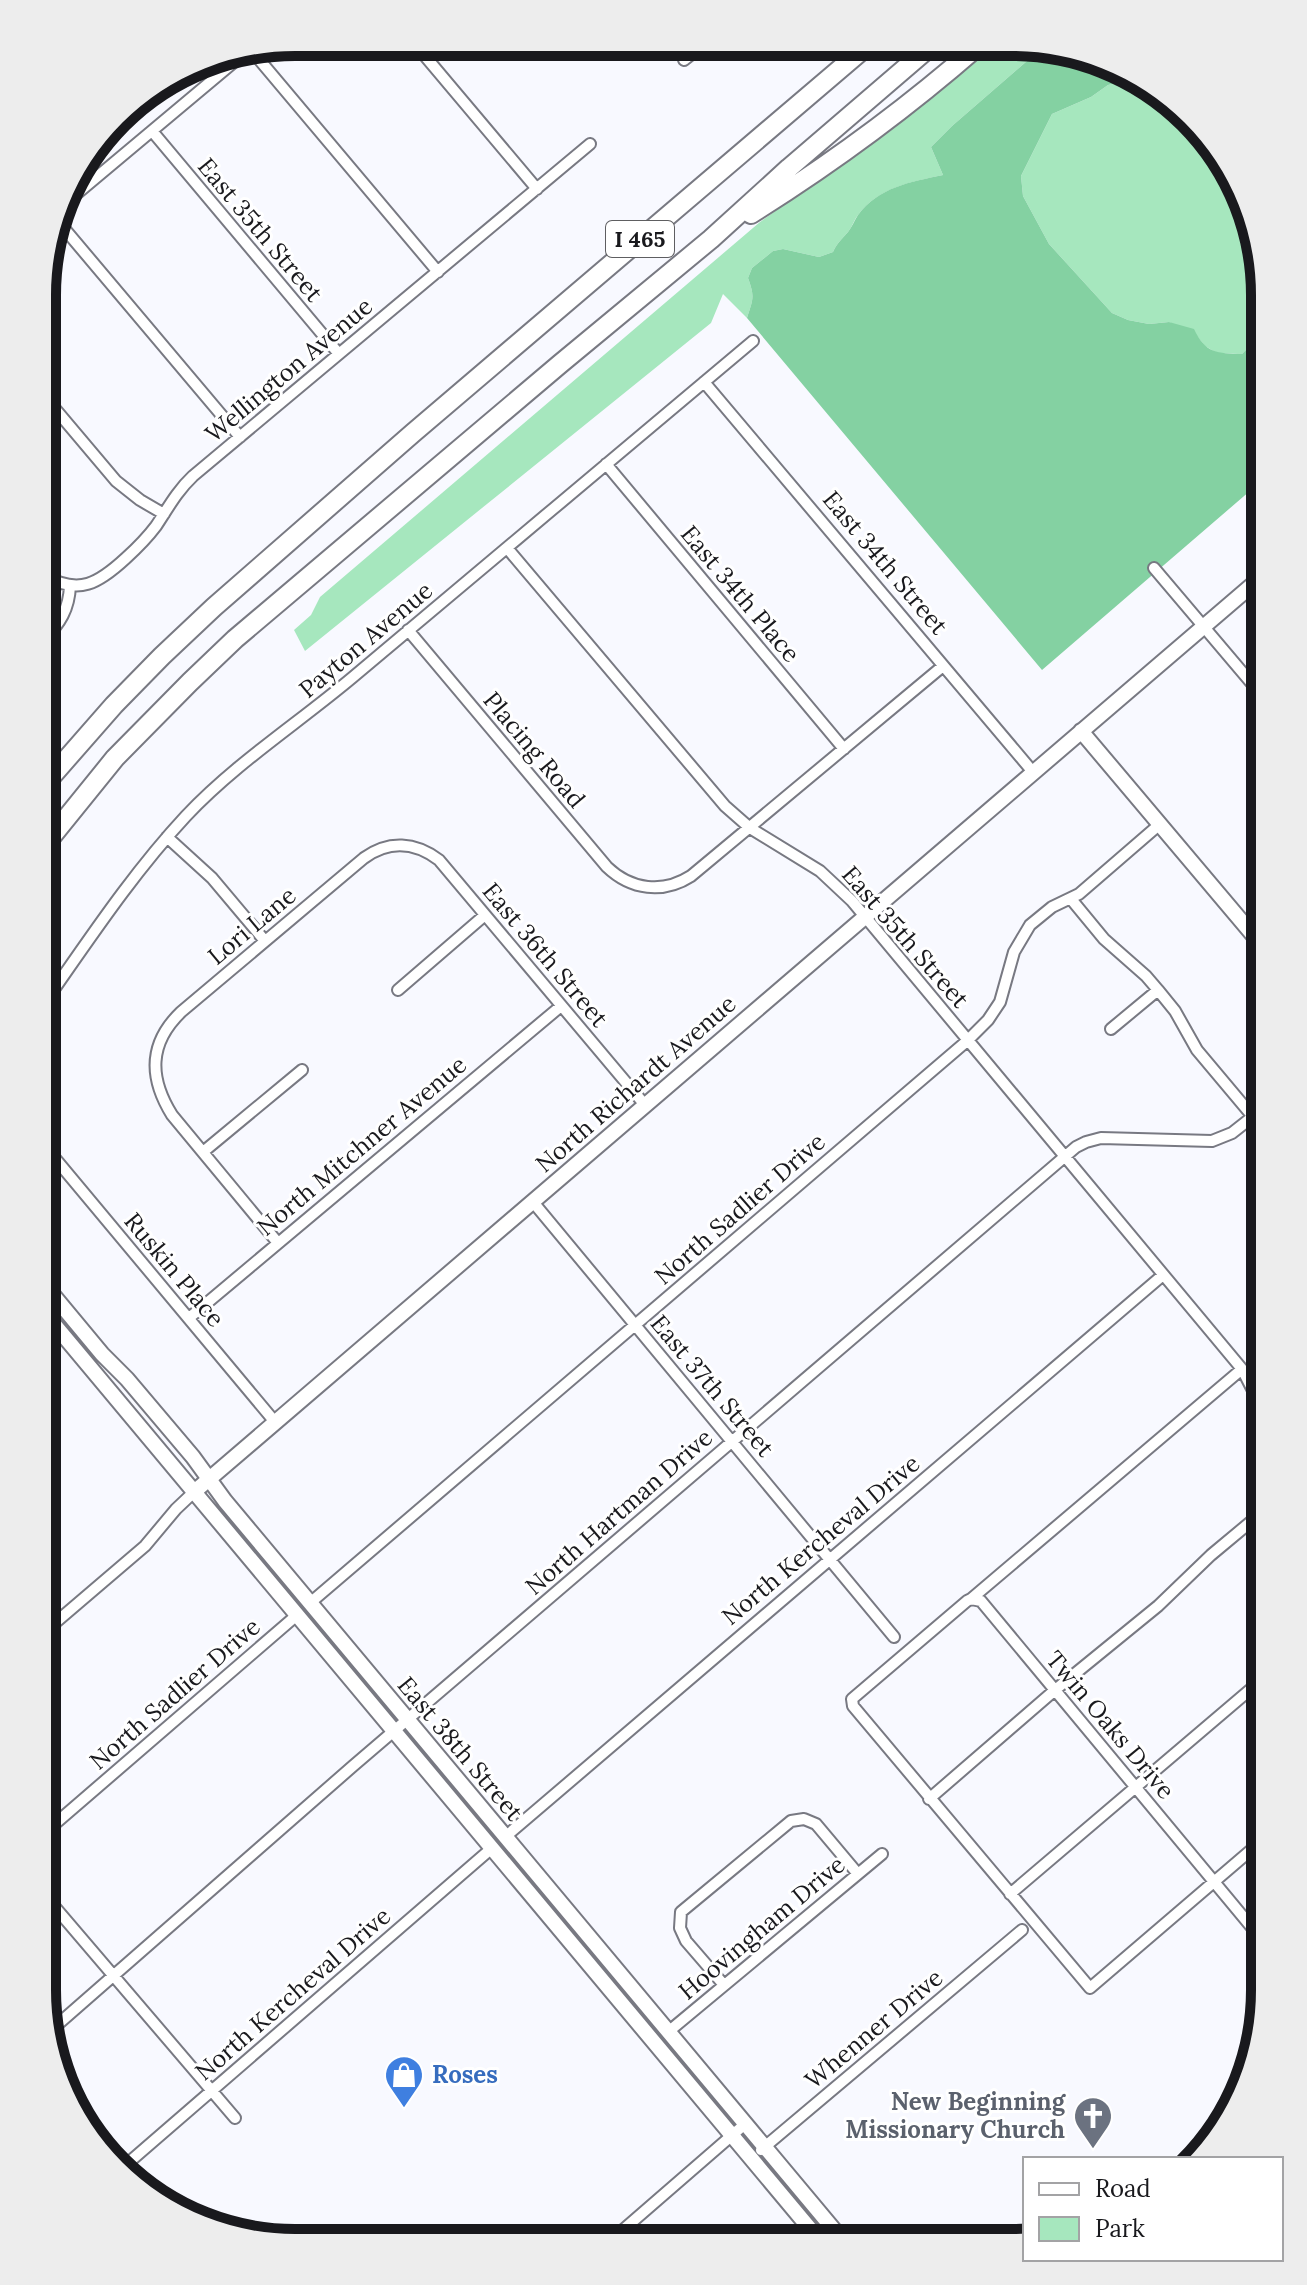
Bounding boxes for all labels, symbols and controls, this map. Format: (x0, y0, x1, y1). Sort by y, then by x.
street label: East 35th Street (191, 151, 330, 309)
road number: I 465 (606, 221, 674, 257)
street label: Wellington Avenue (199, 290, 379, 449)
street label: East 34th Street (816, 484, 955, 642)
street label: East 34th Place (674, 519, 807, 669)
street label: Payton Avenue (293, 575, 439, 705)
street label: Placing Road (477, 685, 592, 814)
street label: East 35th Street (835, 859, 976, 1015)
street label: East 36th Street (476, 876, 615, 1034)
street label: Lori Lane (201, 880, 302, 971)
street label: North Richardt Avenue (529, 988, 742, 1179)
street label: North Mitchner Avenue (251, 1049, 473, 1242)
street label: North Sadlier Drive (648, 1126, 831, 1291)
street label: Ruskin Place (118, 1206, 231, 1333)
street label: East 37th Street (644, 1308, 781, 1464)
street label: North Hartman Drive (519, 1422, 719, 1601)
street label: North Kercheval Drive (715, 1448, 926, 1632)
street label: North Sadlier Drive (83, 1611, 266, 1776)
street label: Twin Oaks Drive (1039, 1644, 1181, 1805)
street label: East 38th Street (391, 1670, 530, 1828)
street label: Hoovingham Drive (672, 1849, 851, 2006)
street label: North Kercheval Drive (189, 1900, 397, 2087)
street label: Whenner Drive (798, 1962, 949, 2095)
shop icon: Roses (383, 2054, 425, 2109)
place label: Roses (432, 2059, 498, 2090)
place label: New Beginning Missionary Church (845, 2086, 1067, 2145)
church icon: New Beginning Missionary Church (1072, 2095, 1114, 2150)
legend (1023, 2157, 1283, 2261)
text: Road (1095, 2173, 1151, 2204)
text: Park (1095, 2213, 1145, 2244)

